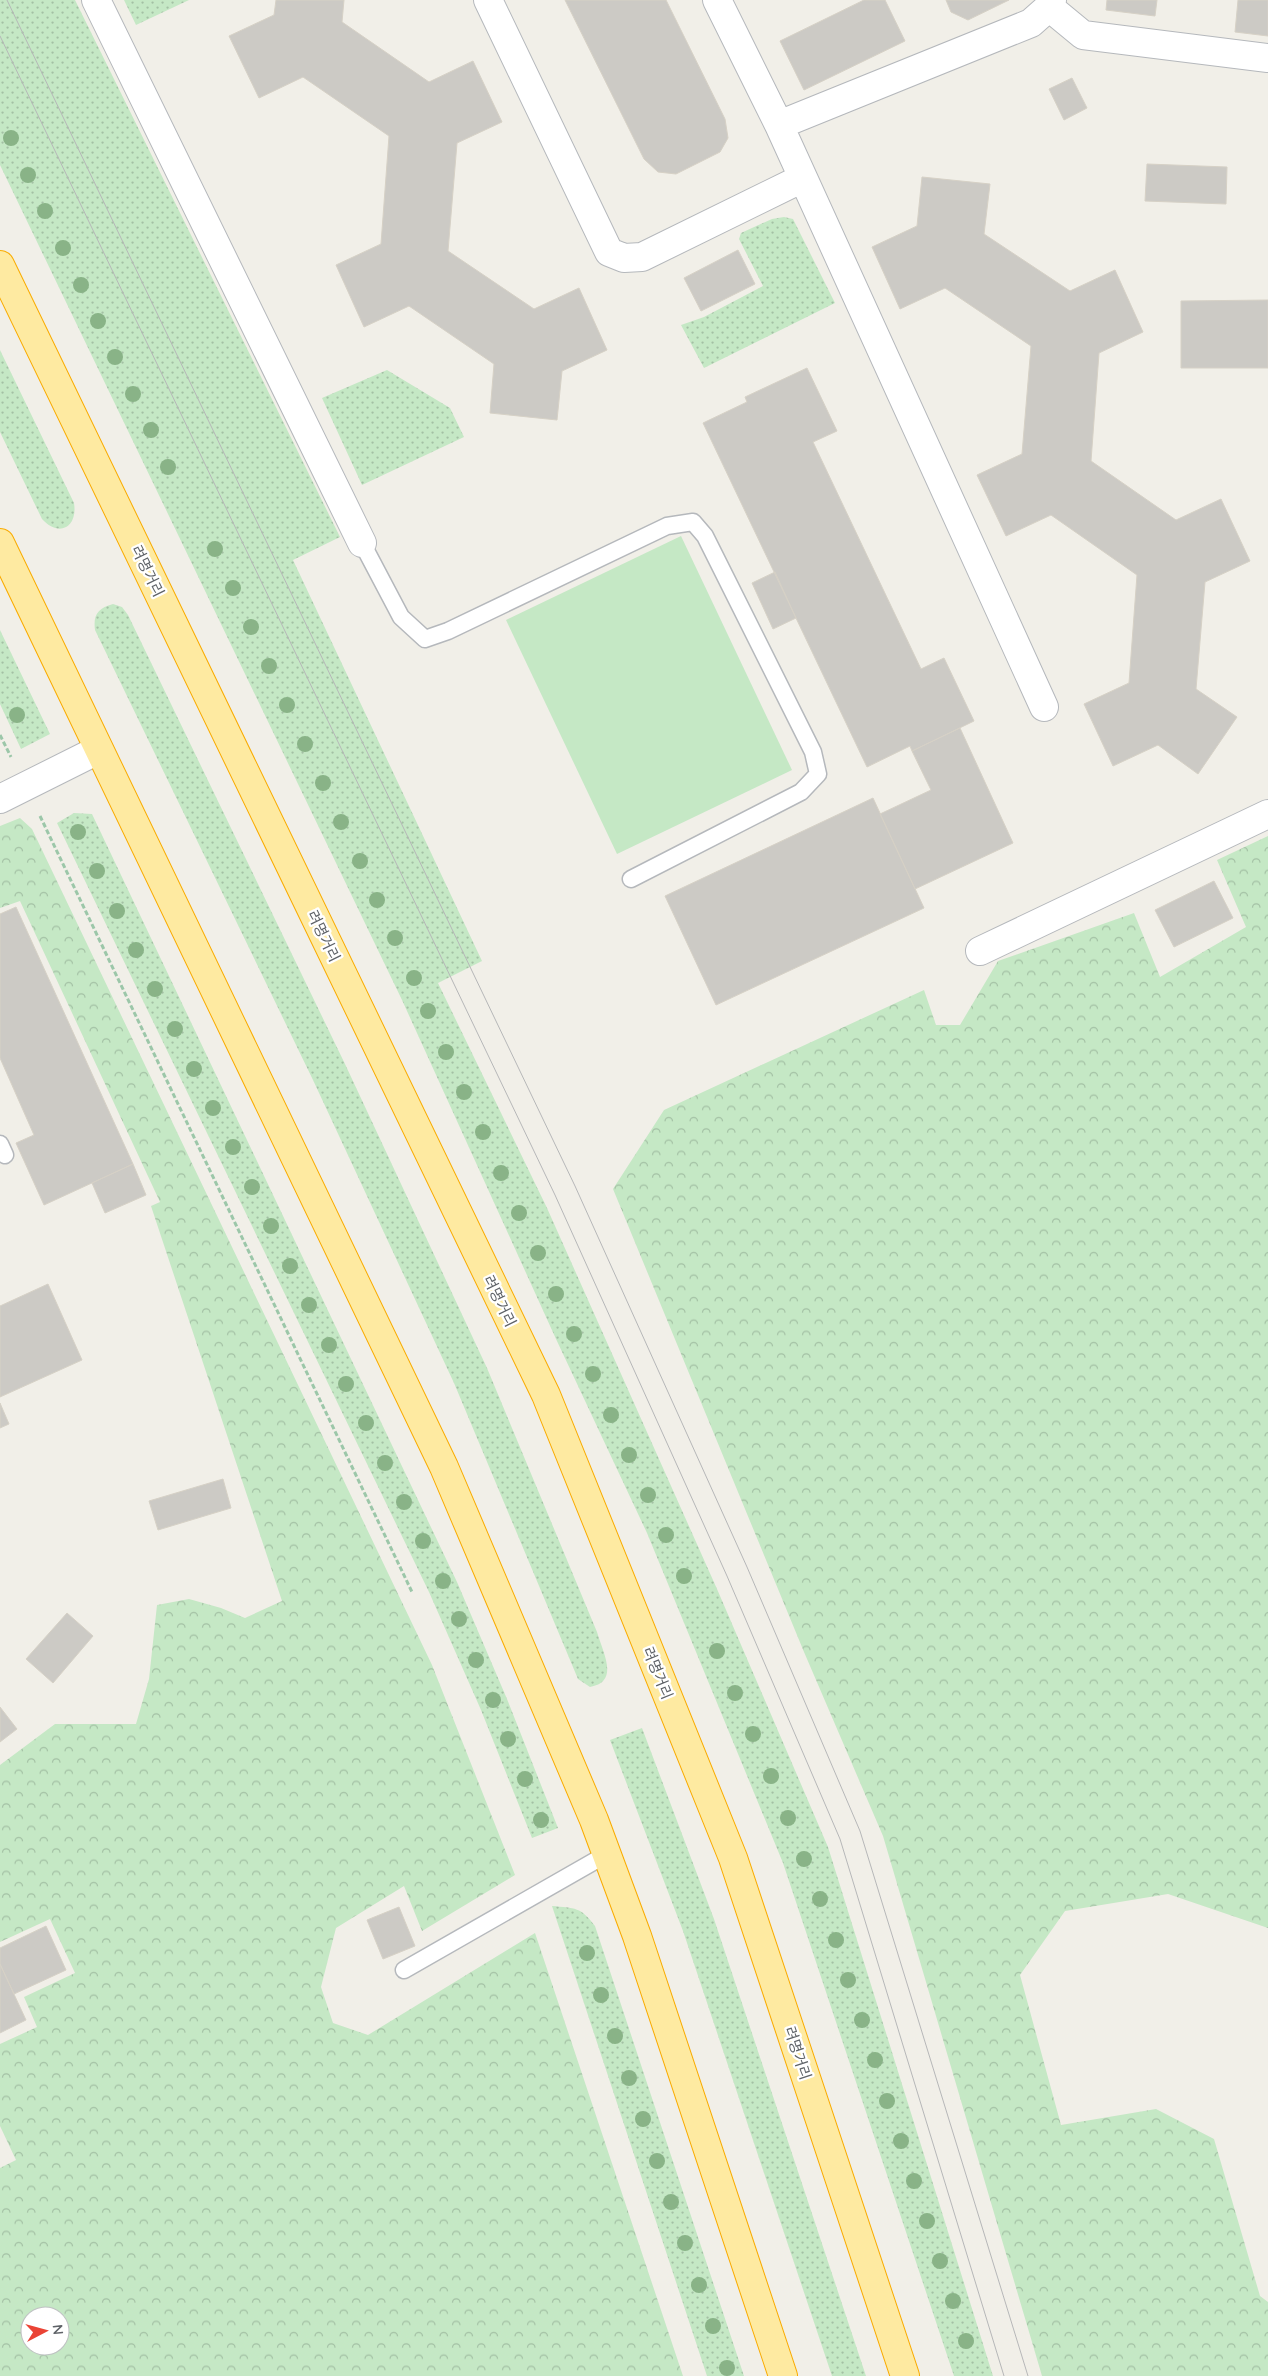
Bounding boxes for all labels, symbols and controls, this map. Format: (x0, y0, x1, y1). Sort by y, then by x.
street label: 려명거리 (127, 542, 169, 600)
street label: 려명거리 (303, 907, 345, 965)
street label: 려명거리 (479, 1272, 521, 1330)
street label: 려명거리 (639, 1644, 677, 1702)
street label: 려명거리 (780, 2024, 816, 2082)
north arrow (20, 2306, 70, 2356)
text: N (48, 2324, 67, 2336)

